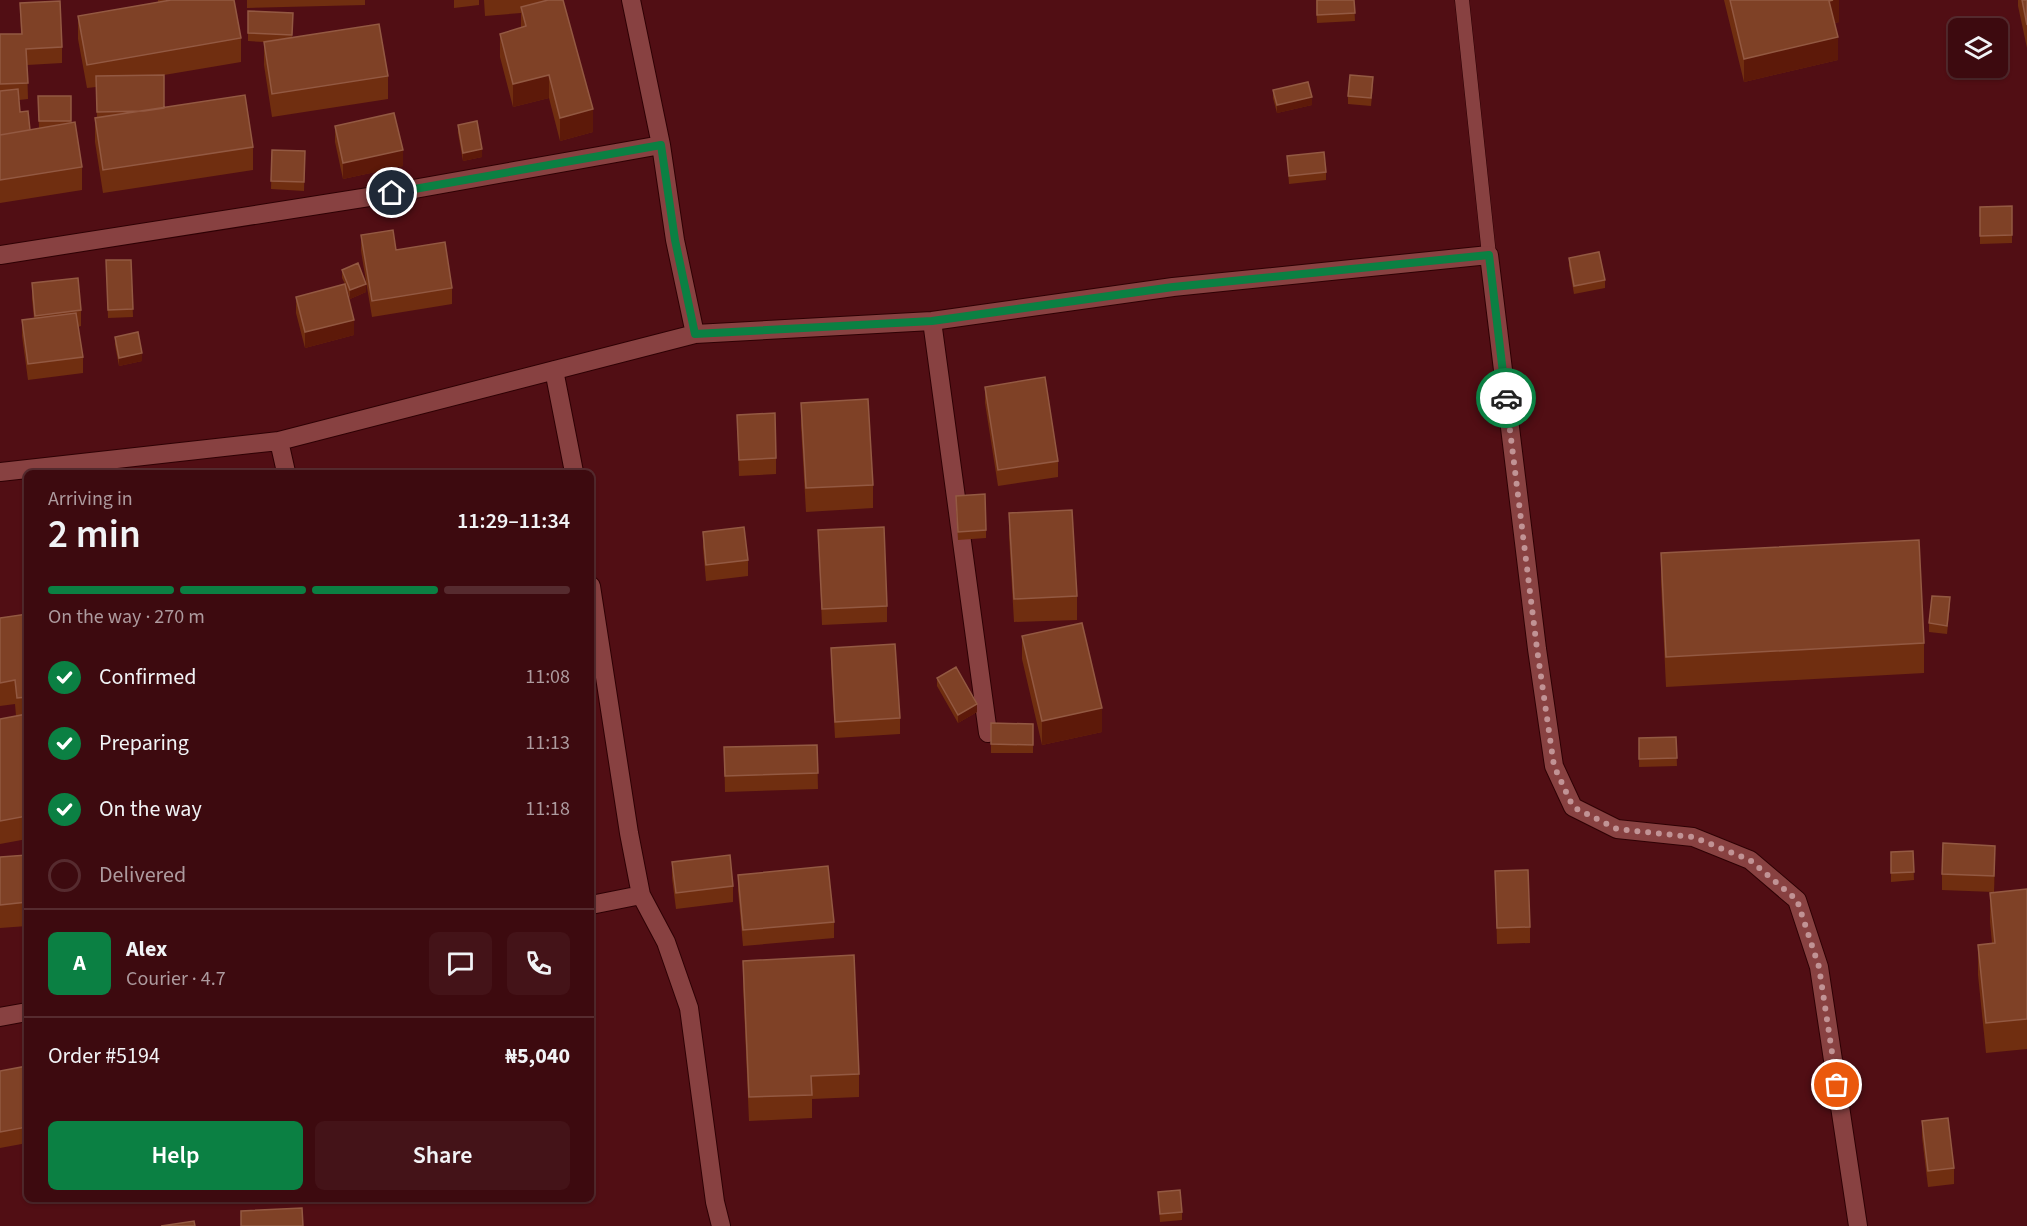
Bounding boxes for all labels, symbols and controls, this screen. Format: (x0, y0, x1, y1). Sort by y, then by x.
map controls (1948, 18, 2008, 78)
button: layers (1948, 18, 2008, 78)
pin (366, 167, 417, 218)
icon: home (375, 176, 408, 209)
courier (1476, 368, 1536, 428)
icon: car (1490, 382, 1523, 415)
text: Arriving in (48, 485, 133, 513)
text: 11:29–11:34 (457, 505, 570, 537)
text: 2 min (48, 507, 141, 563)
text: On the way · 270 m (48, 603, 205, 631)
icon: check (48, 661, 81, 694)
text: Confirmed (99, 661, 196, 693)
text: 11:08 (525, 663, 570, 691)
icon: check (48, 727, 81, 760)
text: Preparing (99, 727, 189, 759)
text: 11:13 (525, 729, 570, 757)
icon: check (48, 793, 81, 826)
text: On the way (99, 793, 202, 825)
text: 11:18 (525, 795, 570, 823)
text: Delivered (99, 859, 186, 891)
button: chat (429, 932, 492, 995)
button: phone (507, 932, 570, 995)
text: Alex (126, 933, 167, 965)
text: A (73, 947, 86, 979)
text: Courier · 4.7 (126, 965, 226, 993)
text: Order #5194 (48, 1040, 160, 1072)
text: ₦5,040 (505, 1040, 570, 1072)
pin (1811, 1059, 1862, 1110)
icon: bag (1820, 1068, 1853, 1101)
button: Help (48, 1121, 303, 1190)
button: Share (315, 1121, 570, 1190)

